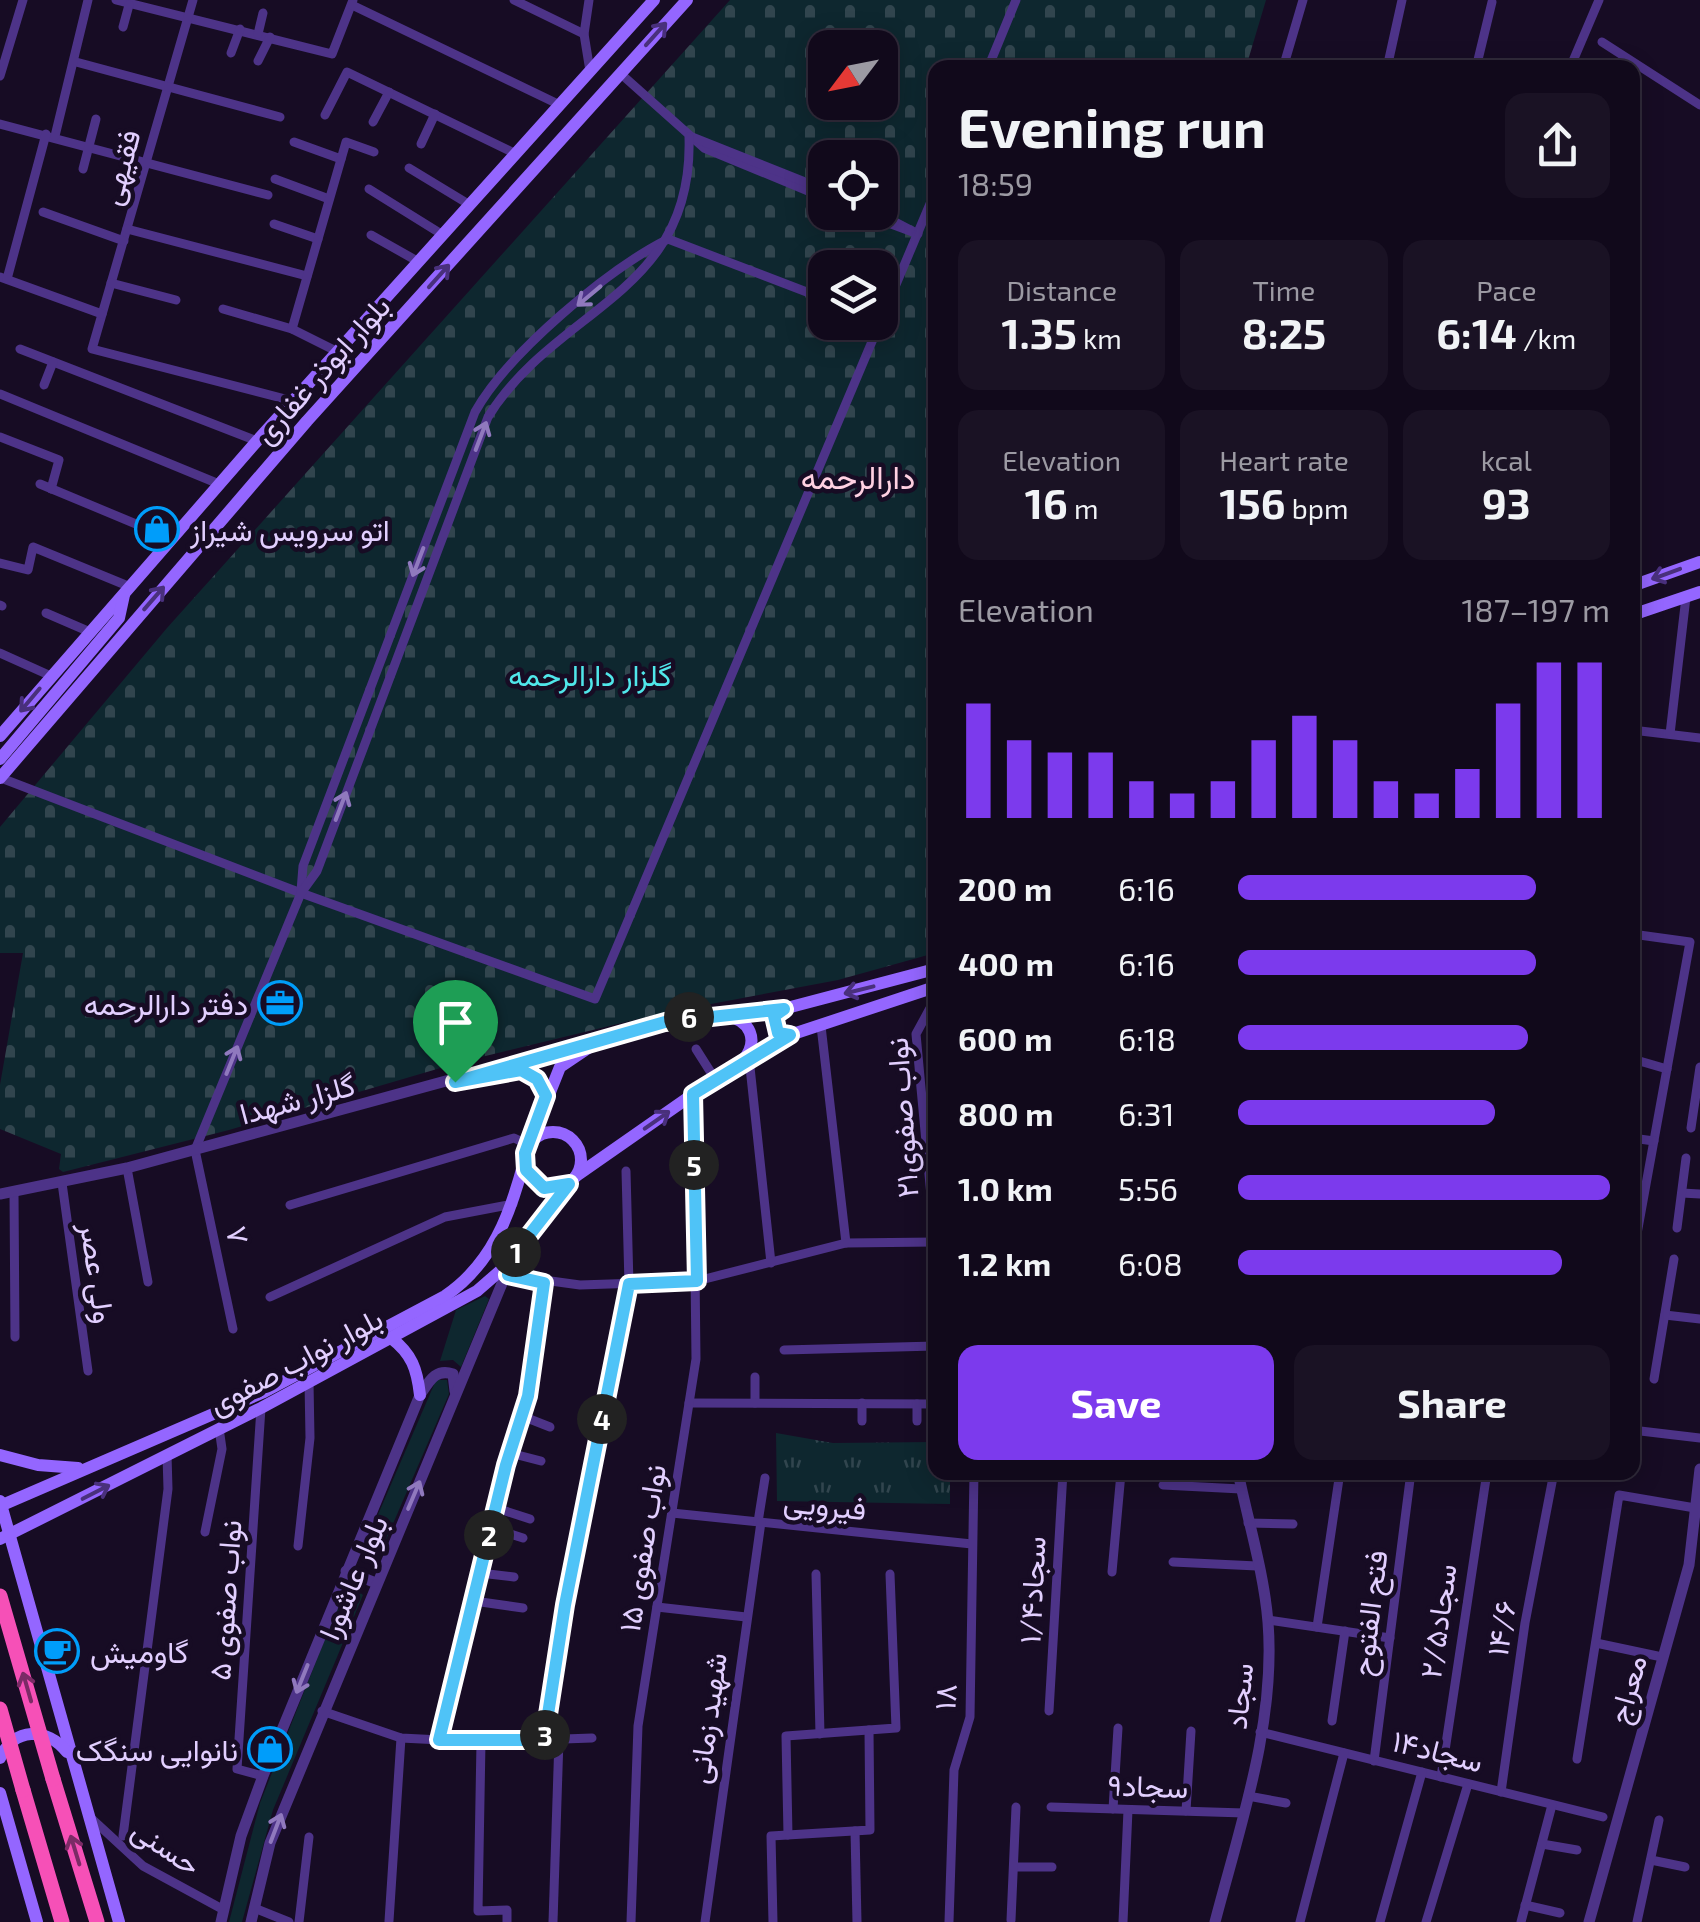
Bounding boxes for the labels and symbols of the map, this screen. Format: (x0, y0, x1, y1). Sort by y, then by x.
one-way arrow (645, 22, 668, 47)
north arrow (808, 30, 898, 120)
street label: فقیهی (91, 125, 149, 209)
one-way arrow (428, 264, 451, 289)
one-way arrow (577, 284, 602, 307)
street label: بلوار ابوذر غفاری (245, 288, 398, 451)
one-way arrow (473, 421, 491, 452)
district label: دارالرحمه (801, 457, 915, 498)
shop icon: اتو سرویس شیراز (134, 506, 180, 552)
place label: اتو سرویس شیراز (189, 511, 390, 549)
one-way arrow (408, 546, 426, 577)
one-way arrow (1652, 566, 1683, 584)
one-way arrow (143, 586, 166, 611)
park label: گلزار دارالرحمه (508, 656, 672, 694)
one-way arrow (20, 687, 42, 713)
one-way arrow (334, 791, 352, 821)
office icon: دفتر دارالرحمه (257, 980, 303, 1026)
pin (413, 980, 498, 1083)
one-way arrow (844, 981, 875, 1000)
place label: دفتر دارالرحمه (84, 985, 248, 1023)
pin: 6 (664, 992, 714, 1042)
street label: ۲۱نواب صفوی (877, 1036, 927, 1199)
one-way arrow (225, 1045, 243, 1076)
street label: گلزار شهدا (235, 1065, 359, 1133)
one-way arrow (642, 1110, 670, 1131)
pin: 5 (669, 1140, 719, 1190)
street label: ولی عصر (72, 1219, 124, 1326)
street label: ۷ (220, 1223, 258, 1247)
pin: 1 (491, 1227, 541, 1277)
street label: بلوار نواب صفوی (202, 1299, 389, 1423)
pin: 4 (577, 1394, 627, 1444)
street label: نواب صفوی ۱۵ (610, 1462, 674, 1635)
one-way arrow (406, 1480, 424, 1511)
one-way arrow (81, 1482, 111, 1501)
street label: فیرویی (782, 1482, 868, 1528)
street label: بلوار عاشورا (310, 1510, 396, 1645)
pin: 2 (464, 1510, 514, 1560)
street label: نواب صفوی ۵ (200, 1519, 250, 1682)
street label: ۱/۴سجاد (1010, 1535, 1053, 1645)
street label: فتح الفتوح (1342, 1548, 1398, 1678)
street label: ۲/۵سجاد (1411, 1561, 1464, 1681)
street label: ۱۴/۶ (1478, 1598, 1522, 1658)
cafe icon: گاومیش (34, 1628, 80, 1674)
place label: گاومیش (90, 1633, 188, 1671)
street label: شهید زمانی (679, 1650, 735, 1786)
street label: معراج (1599, 1651, 1657, 1729)
street label: سجاد (1217, 1661, 1260, 1731)
one-way arrow (292, 1663, 310, 1694)
one-way arrow (16, 1672, 35, 1703)
street label: ۱۸ (925, 1683, 963, 1711)
pin: 3 (520, 1710, 570, 1760)
street label: ۱۴سجاد (1389, 1721, 1487, 1780)
shop icon: نانوایی سنگک (247, 1726, 293, 1772)
place label: نانوایی سنگک (76, 1731, 238, 1769)
street label: ۹سجاد (1107, 1766, 1189, 1805)
street label: حسنی (125, 1810, 208, 1884)
one-way arrow (268, 1813, 286, 1844)
one-way arrow (65, 1835, 83, 1867)

